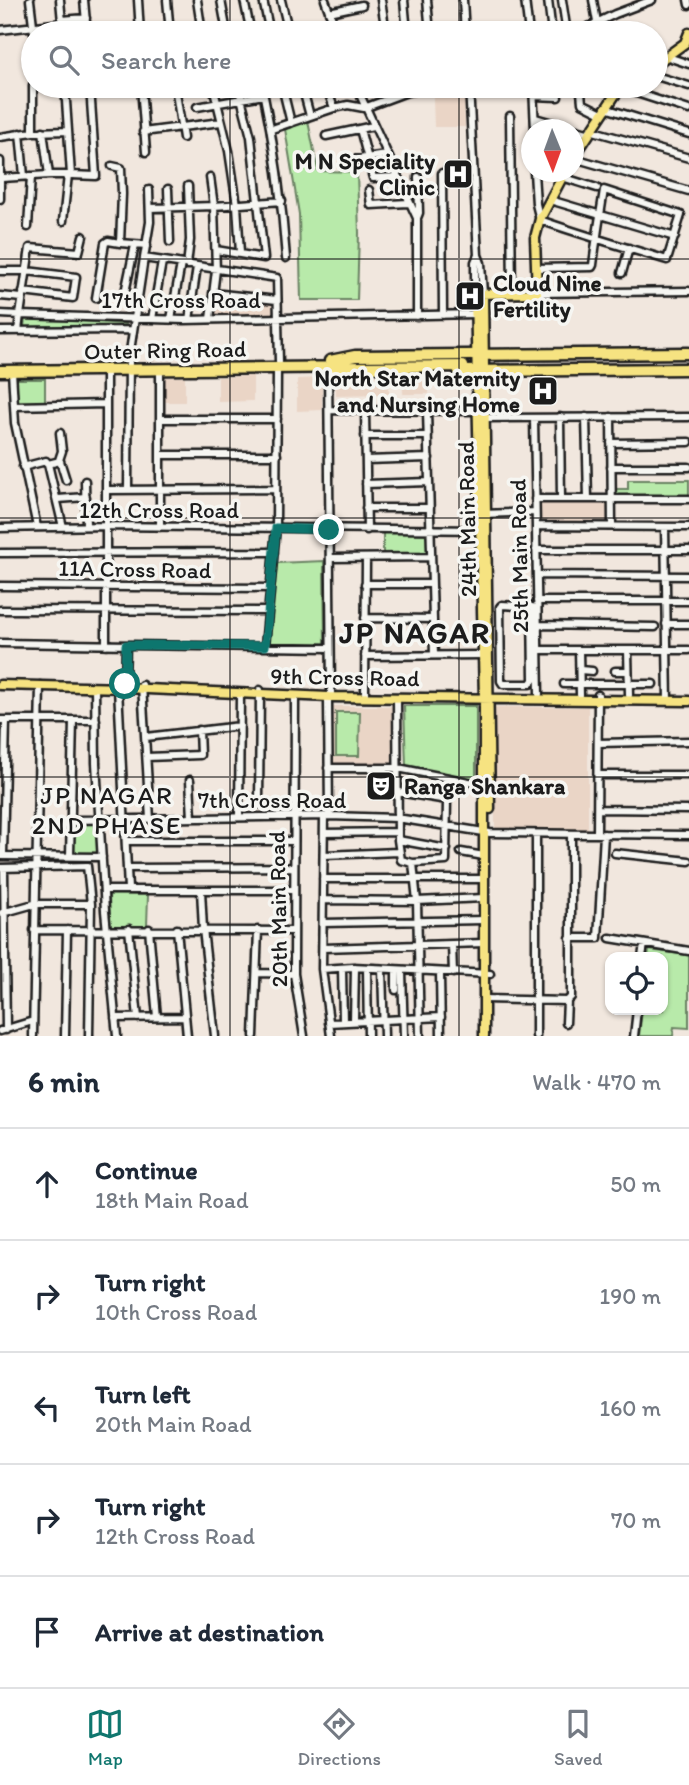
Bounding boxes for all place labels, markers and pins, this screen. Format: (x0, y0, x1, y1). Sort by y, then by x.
place label: M N Speciality Clinic (295, 147, 435, 201)
hospital icon: M N Speciality Clinic (441, 157, 475, 191)
place label: Cloud Nine Fertility (493, 269, 602, 323)
hospital icon: Cloud Nine Fertility (453, 279, 487, 313)
place label: North Star Maternity and Nursing Home (314, 364, 520, 418)
hospital icon: North Star Maternity and Nursing Home (526, 374, 560, 408)
theatre icon: Ranga Shankara (364, 769, 398, 803)
place label: Ranga Shankara (404, 772, 566, 800)

